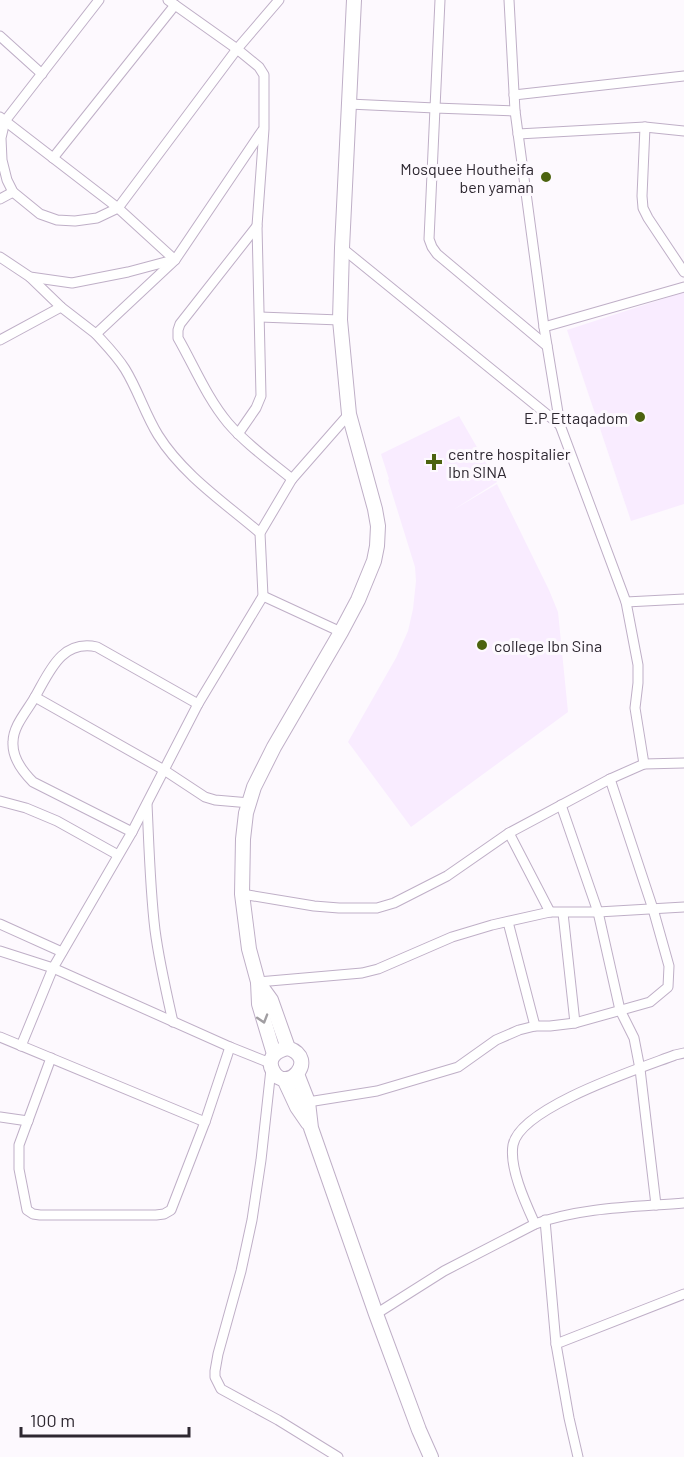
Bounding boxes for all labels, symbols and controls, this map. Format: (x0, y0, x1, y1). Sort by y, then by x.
place label: Mosquee Houtheifa ben yaman (400, 159, 534, 196)
marker: Mosquee Houtheifa ben yaman (539, 170, 553, 184)
place label: E.P Ettaqadom (524, 408, 628, 427)
marker: E.P Ettaqadom (633, 410, 647, 424)
place label: centre hospitalier Ibn SINA (448, 444, 571, 481)
marker: centre hospitalier Ibn SINA (425, 453, 443, 471)
place label: college Ibn Sina (494, 636, 602, 655)
marker: college Ibn Sina (475, 638, 489, 652)
one-way arrow (256, 1013, 268, 1024)
scale bar (21, 1400, 189, 1438)
text: 100 m (30, 1409, 75, 1431)

